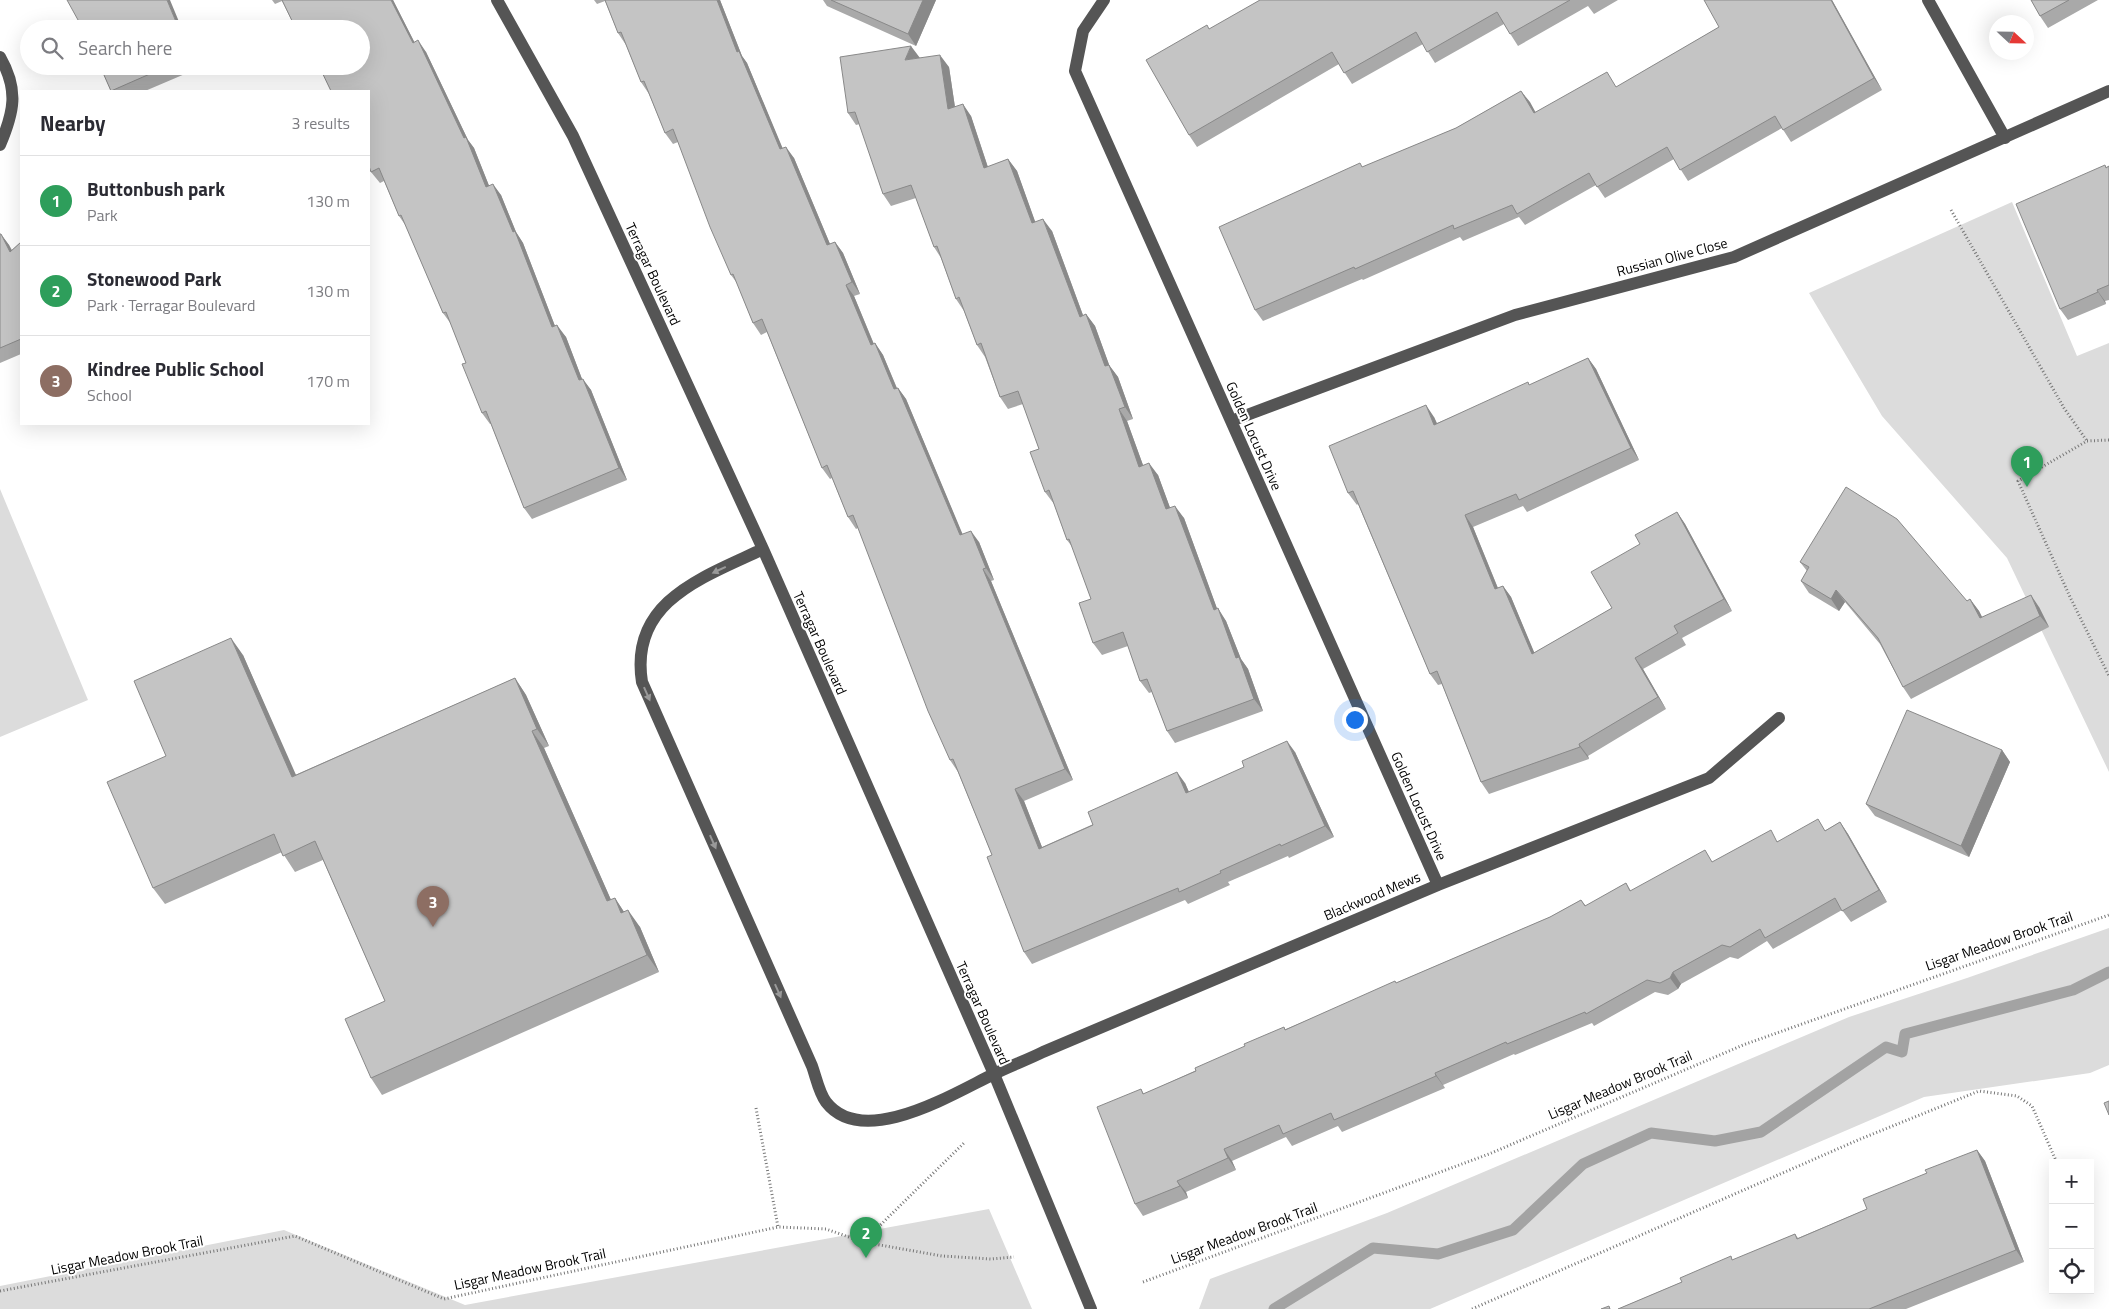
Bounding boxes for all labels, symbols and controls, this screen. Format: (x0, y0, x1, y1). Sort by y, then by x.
north arrow (1989, 15, 2034, 60)
search box (20, 20, 370, 75)
text: Search here (78, 33, 172, 62)
icon: search (38, 34, 66, 62)
text: Nearby (40, 107, 105, 139)
text: 3 results (291, 111, 350, 135)
text: Buttonbush park (87, 174, 225, 203)
text: 1 (52, 189, 60, 213)
text: 130 m (306, 189, 350, 213)
text: Park (87, 203, 118, 227)
street label: Terragar Boulevard (620, 219, 686, 329)
street label: Russian Olive Close (1614, 232, 1730, 281)
text: Stonewood Park (87, 264, 222, 293)
text: 2 (52, 279, 60, 303)
text: 130 m (306, 279, 350, 303)
text: Park · Terragar Boulevard (87, 293, 255, 317)
text: Kindree Public School (87, 354, 264, 383)
text: 3 (52, 369, 60, 393)
text: 170 m (306, 369, 350, 393)
street label: Golden Locust Drive (1221, 378, 1288, 494)
text: School (87, 383, 132, 407)
pin: 1 (2011, 446, 2043, 487)
one-way arrow (712, 566, 726, 574)
street label: Terragar Boulevard (788, 588, 853, 698)
one-way arrow (643, 687, 651, 701)
your location (1342, 707, 1368, 733)
street label: Golden Locust Drive (1386, 748, 1453, 864)
one-way arrow (709, 835, 717, 849)
street label: Blackwood Mews (1320, 866, 1423, 925)
pin: 3 (417, 886, 449, 927)
street label: Lisgar Meadow Brook Trail (1922, 905, 2075, 976)
street label: Terragar Boulevard (951, 958, 1016, 1068)
one-way arrow (775, 984, 783, 998)
street label: Lisgar Meadow Brook Trail (1544, 1045, 1695, 1124)
map controls (2049, 1159, 2094, 1294)
button: + (2049, 1159, 2094, 1204)
street label: Lisgar Meadow Brook Trail (1167, 1196, 1320, 1269)
button: − (2049, 1204, 2094, 1249)
pin: 2 (850, 1217, 882, 1258)
street label: Lisgar Meadow Brook Trail (49, 1229, 205, 1280)
street label: Lisgar Meadow Brook Trail (452, 1242, 608, 1295)
button: locate (2049, 1249, 2094, 1294)

